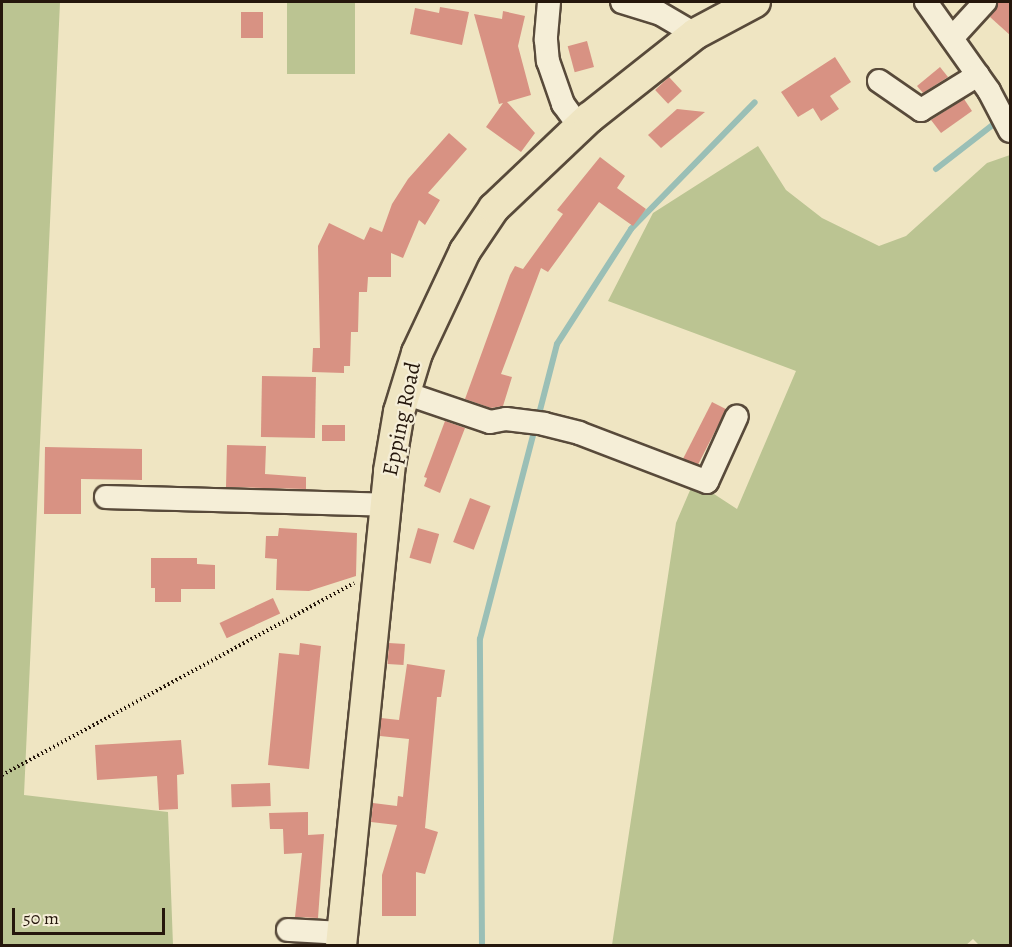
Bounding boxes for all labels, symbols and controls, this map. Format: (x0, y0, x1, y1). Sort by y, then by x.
street label: Epping Road (377, 360, 427, 478)
scale bar (15, 896, 168, 934)
text: 50 m (23, 906, 59, 930)

